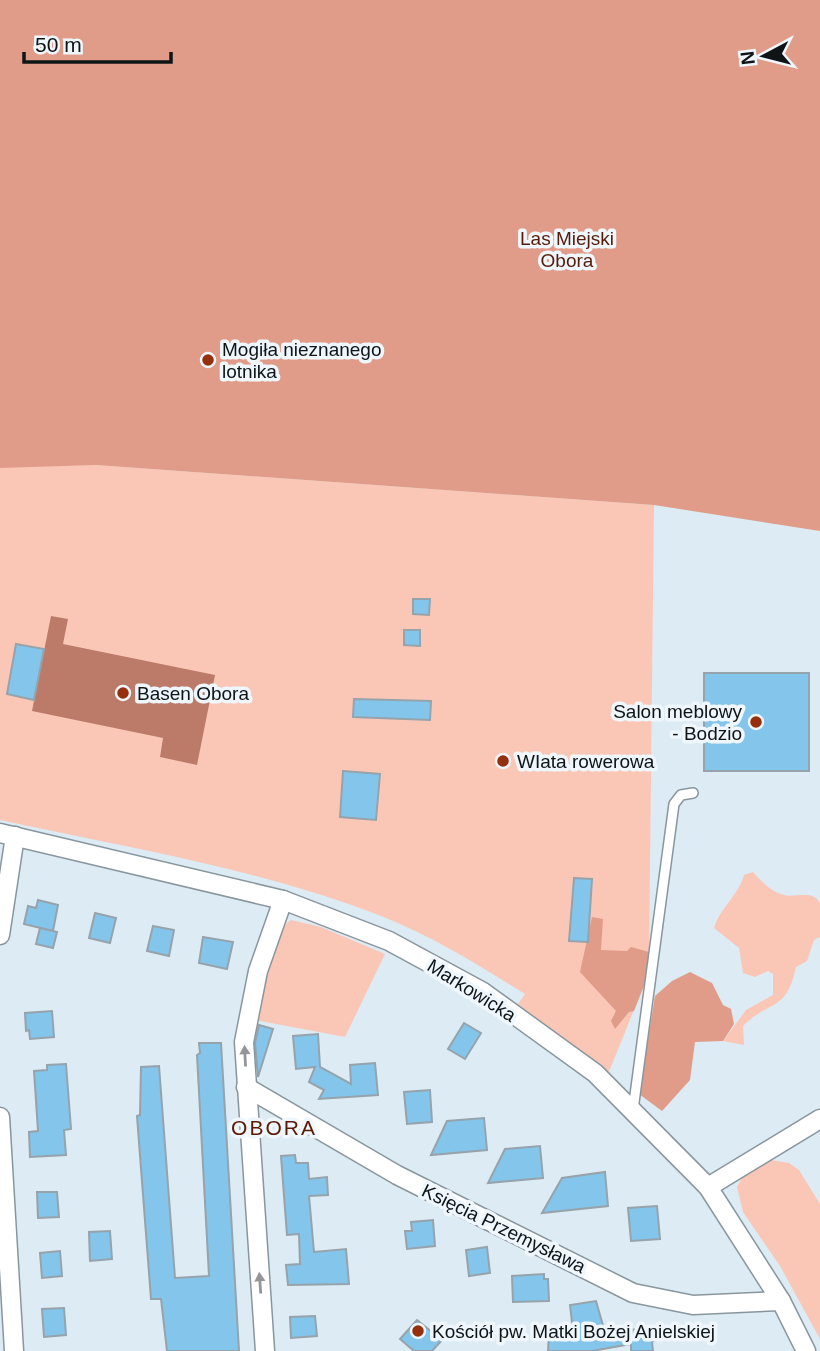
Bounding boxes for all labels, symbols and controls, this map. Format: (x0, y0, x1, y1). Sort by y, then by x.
scale bar (24, 21, 172, 65)
north arrow (729, 21, 799, 91)
text: 50 m (35, 33, 82, 56)
text: N (736, 50, 759, 66)
park label: Las Miejski Obora (520, 228, 614, 271)
place label: Mogiła nieznanego lotnika (222, 339, 382, 382)
marker: Mogiła nieznanego lotnika (200, 352, 216, 368)
place label: Basen Obora (137, 683, 249, 704)
marker: Basen Obora (115, 685, 131, 701)
place label: Salon meblowy - Bodzio (613, 701, 743, 744)
marker: Salon meblowy - Bodzio (748, 714, 764, 730)
place label: WIata rowerowa (517, 751, 655, 772)
marker: WIata rowerowa (495, 753, 511, 769)
street label: Markowicka (424, 955, 520, 1026)
one-way arrow (239, 1045, 250, 1067)
district label: OBORA (231, 1116, 317, 1139)
street label: Księcia Przemysława (419, 1180, 589, 1277)
one-way arrow (254, 1272, 265, 1294)
place label: Kościół pw. Matki Bożej Anielskiej (432, 1321, 715, 1342)
marker: Kościół pw. Matki Bożej Anielskiej (410, 1323, 426, 1339)

